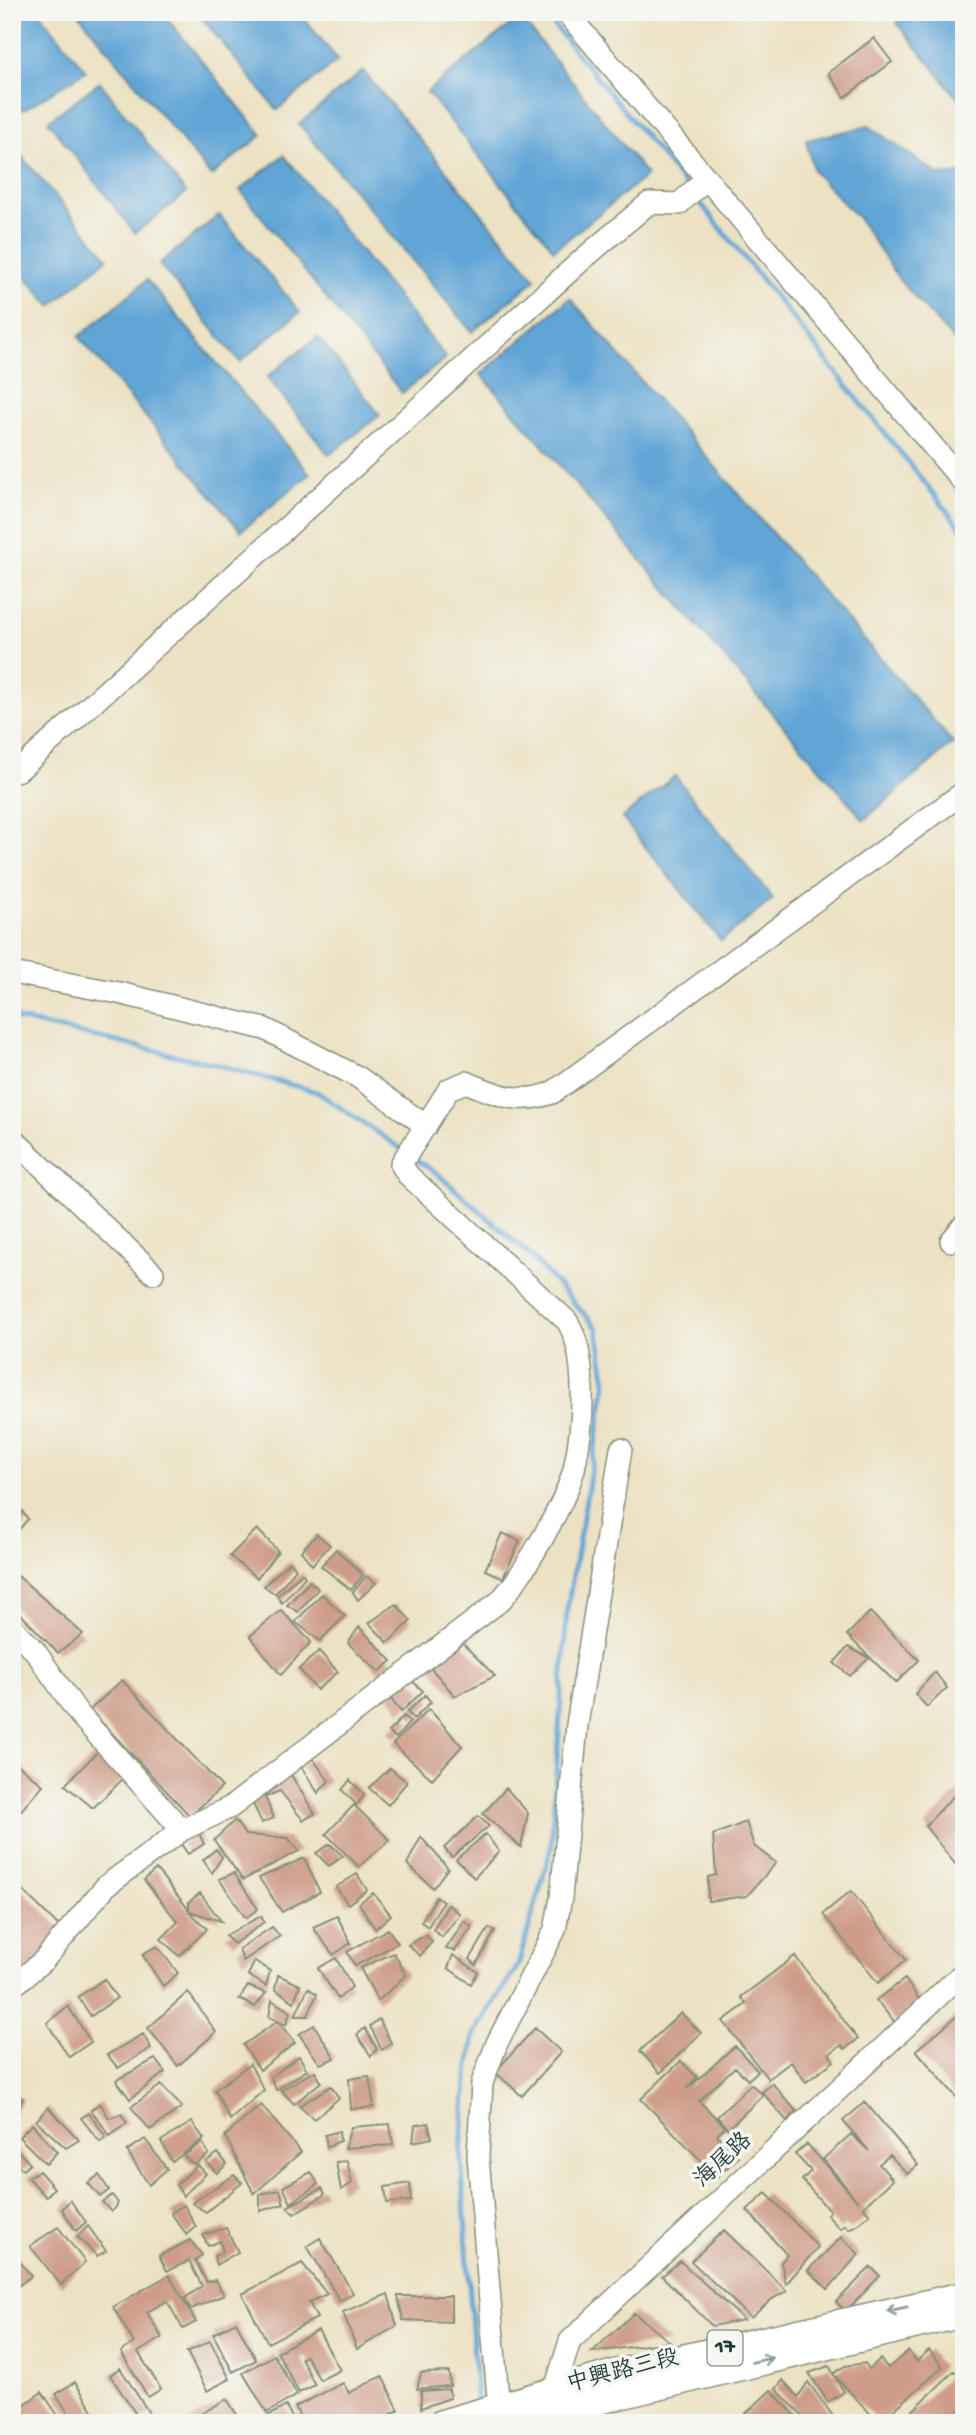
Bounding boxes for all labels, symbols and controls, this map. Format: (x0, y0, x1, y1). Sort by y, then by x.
street label: 海尾路 (689, 2127, 758, 2194)
one-way arrow (886, 2302, 909, 2316)
road number: 17 (708, 2330, 742, 2366)
street label: 中興路三段 (564, 2344, 682, 2399)
one-way arrow (750, 2353, 773, 2366)

